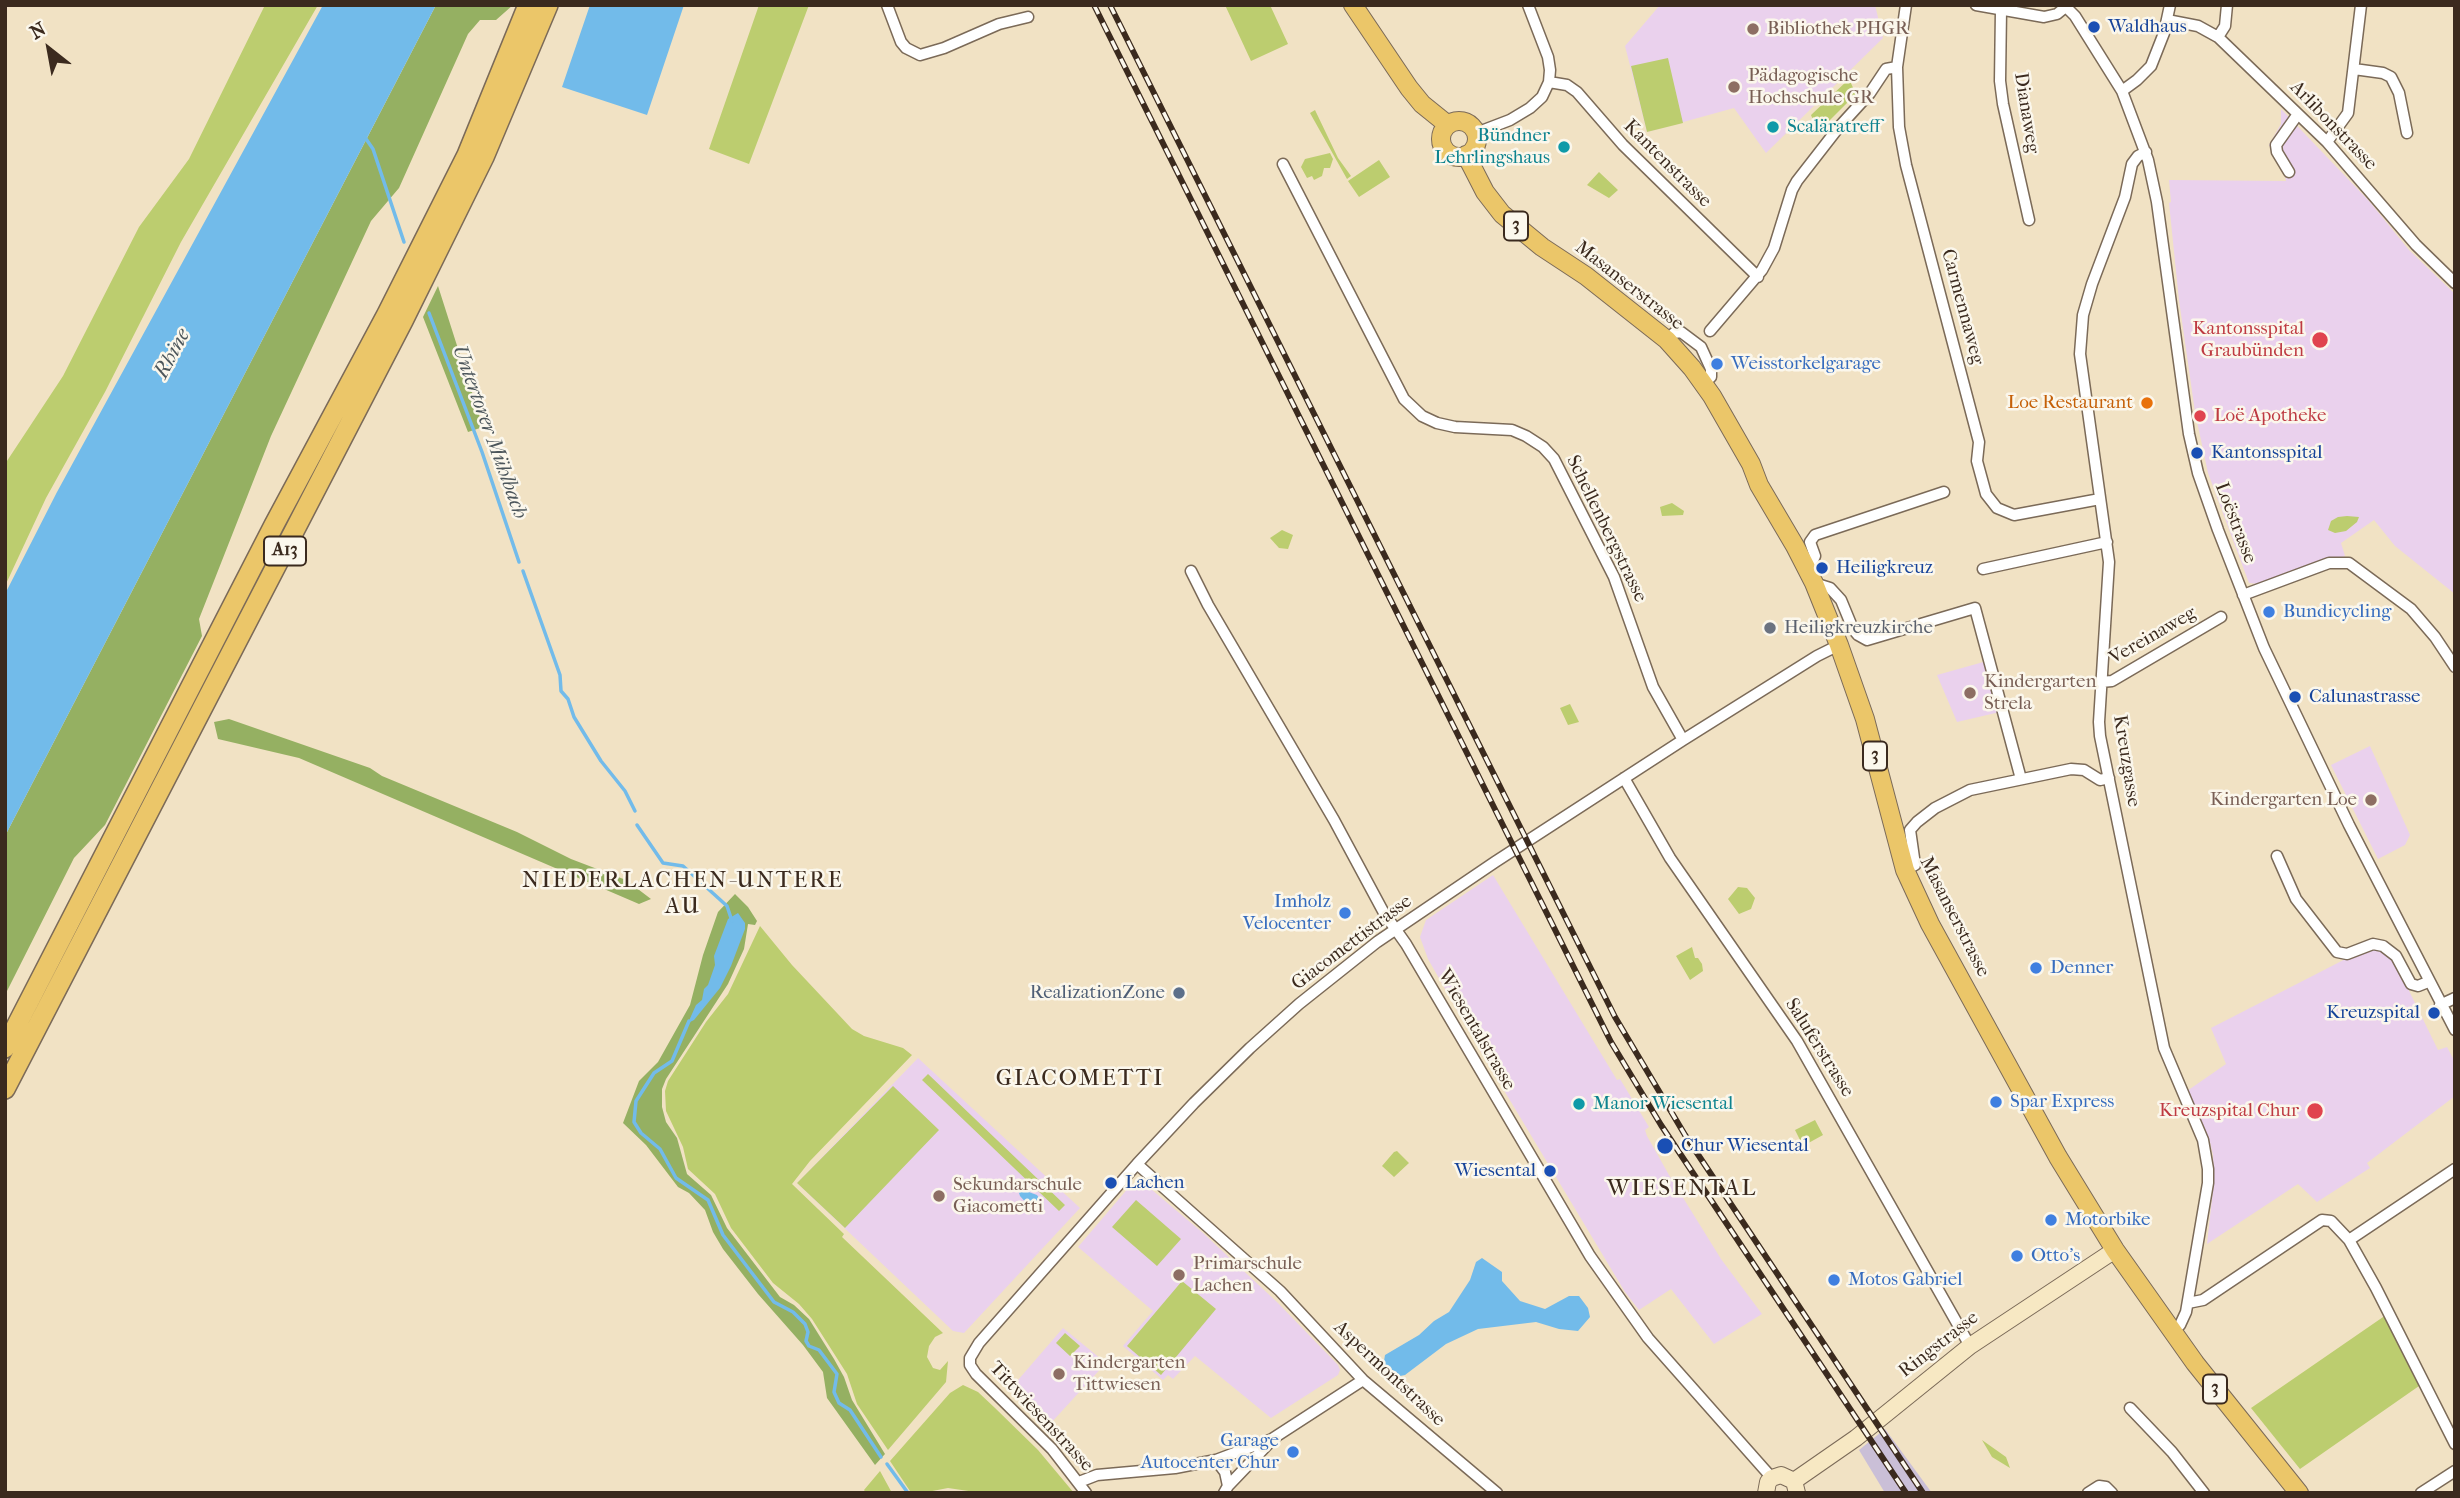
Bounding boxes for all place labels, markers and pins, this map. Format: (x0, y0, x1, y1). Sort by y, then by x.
place label: Waldhaus (2108, 16, 2187, 38)
place label: Bibliothek PHGR (1767, 18, 1909, 40)
marker: Waldhaus (2086, 19, 2102, 35)
marker: Bibliothek PHGR (1745, 21, 1761, 37)
place label: Pädagogische Hochschule GR (1748, 65, 1874, 109)
marker: Pädagogische Hochschule GR (1726, 79, 1742, 95)
place label: Scaläratreff (1787, 116, 1880, 138)
marker: Scaläratreff (1765, 119, 1781, 135)
place label: Bündner Lehrlingshaus (1434, 125, 1550, 169)
marker: Bündner Lehrlingshaus (1556, 139, 1572, 155)
place label: Kantonsspital Graubünden (2192, 318, 2304, 362)
marker: Kantonsspital Graubünden (2310, 330, 2330, 350)
place label: Weisstorkelgarage (1731, 353, 1881, 375)
marker: Weisstorkelgarage (1709, 356, 1725, 372)
place label: Loe Restaurant (2008, 392, 2133, 414)
marker: Loe Restaurant (2139, 395, 2155, 411)
place label: Loë Apotheke (2214, 405, 2326, 427)
marker: Loë Apotheke (2192, 408, 2208, 424)
place label: Kantonsspital (2211, 442, 2323, 464)
marker: Kantonsspital (2189, 445, 2205, 461)
place label: Heiligkreuz (1836, 557, 1933, 579)
marker: Heiligkreuz (1814, 560, 1830, 576)
place label: Bundicycling (2283, 601, 2391, 623)
marker: Bundicycling (2261, 604, 2277, 620)
place label: Heiligkreuzkirche (1784, 617, 1933, 639)
marker: Heiligkreuzkirche (1762, 620, 1778, 636)
place label: Kindergarten Strela (1984, 671, 2096, 715)
marker: Kindergarten Strela (1962, 685, 1978, 701)
place label: Calunastrasse (2309, 686, 2420, 708)
marker: Calunastrasse (2287, 689, 2303, 705)
place label: Kindergarten Loe (2210, 789, 2357, 811)
marker: Kindergarten Loe (2363, 792, 2379, 808)
place label: Imholz Velocenter (1243, 891, 1331, 935)
marker: Imholz Velocenter (1337, 905, 1353, 921)
place label: Denner (2050, 957, 2113, 979)
marker: Denner (2028, 960, 2044, 976)
place label: RealizationZone (1030, 982, 1165, 1004)
marker: RealizationZone (1171, 985, 1187, 1001)
place label: Kreuzspital (2326, 1002, 2420, 1024)
marker: Kreuzspital (2426, 1005, 2442, 1021)
place label: Spar Express (2010, 1091, 2114, 1113)
place label: Manor Wiesental (1593, 1093, 1733, 1115)
marker: Spar Express (1988, 1094, 2004, 1110)
marker: Manor Wiesental (1571, 1096, 1587, 1112)
place label: Kreuzspital Chur (2159, 1100, 2299, 1122)
marker: Kreuzspital Chur (2305, 1101, 2325, 1121)
place label: Chur Wiesental (1681, 1135, 1809, 1157)
marker: Chur Wiesental (1655, 1136, 1675, 1156)
place label: Wiesental (1454, 1160, 1536, 1182)
marker: Wiesental (1542, 1163, 1558, 1179)
place label: Lachen (1125, 1172, 1185, 1194)
place label: Sekundarschule Giacometti (953, 1174, 1082, 1218)
marker: Lachen (1103, 1175, 1119, 1191)
marker: Sekundarschule Giacometti (931, 1188, 947, 1204)
place label: Motorbike (2065, 1209, 2150, 1231)
marker: Motorbike (2043, 1212, 2059, 1228)
place label: Otto's (2031, 1245, 2080, 1267)
marker: Otto's (2009, 1248, 2025, 1264)
place label: Primarschule Lachen (1193, 1253, 1302, 1297)
marker: Primarschule Lachen (1171, 1267, 1187, 1283)
place label: Motos Gabriel (1848, 1269, 1962, 1291)
marker: Motos Gabriel (1826, 1272, 1842, 1288)
place label: Kindergarten Tittwiesen (1073, 1352, 1185, 1396)
marker: Kindergarten Tittwiesen (1051, 1366, 1067, 1382)
place label: Garage Autocenter Chur (1141, 1430, 1279, 1474)
marker: Garage Autocenter Chur (1285, 1444, 1301, 1460)

